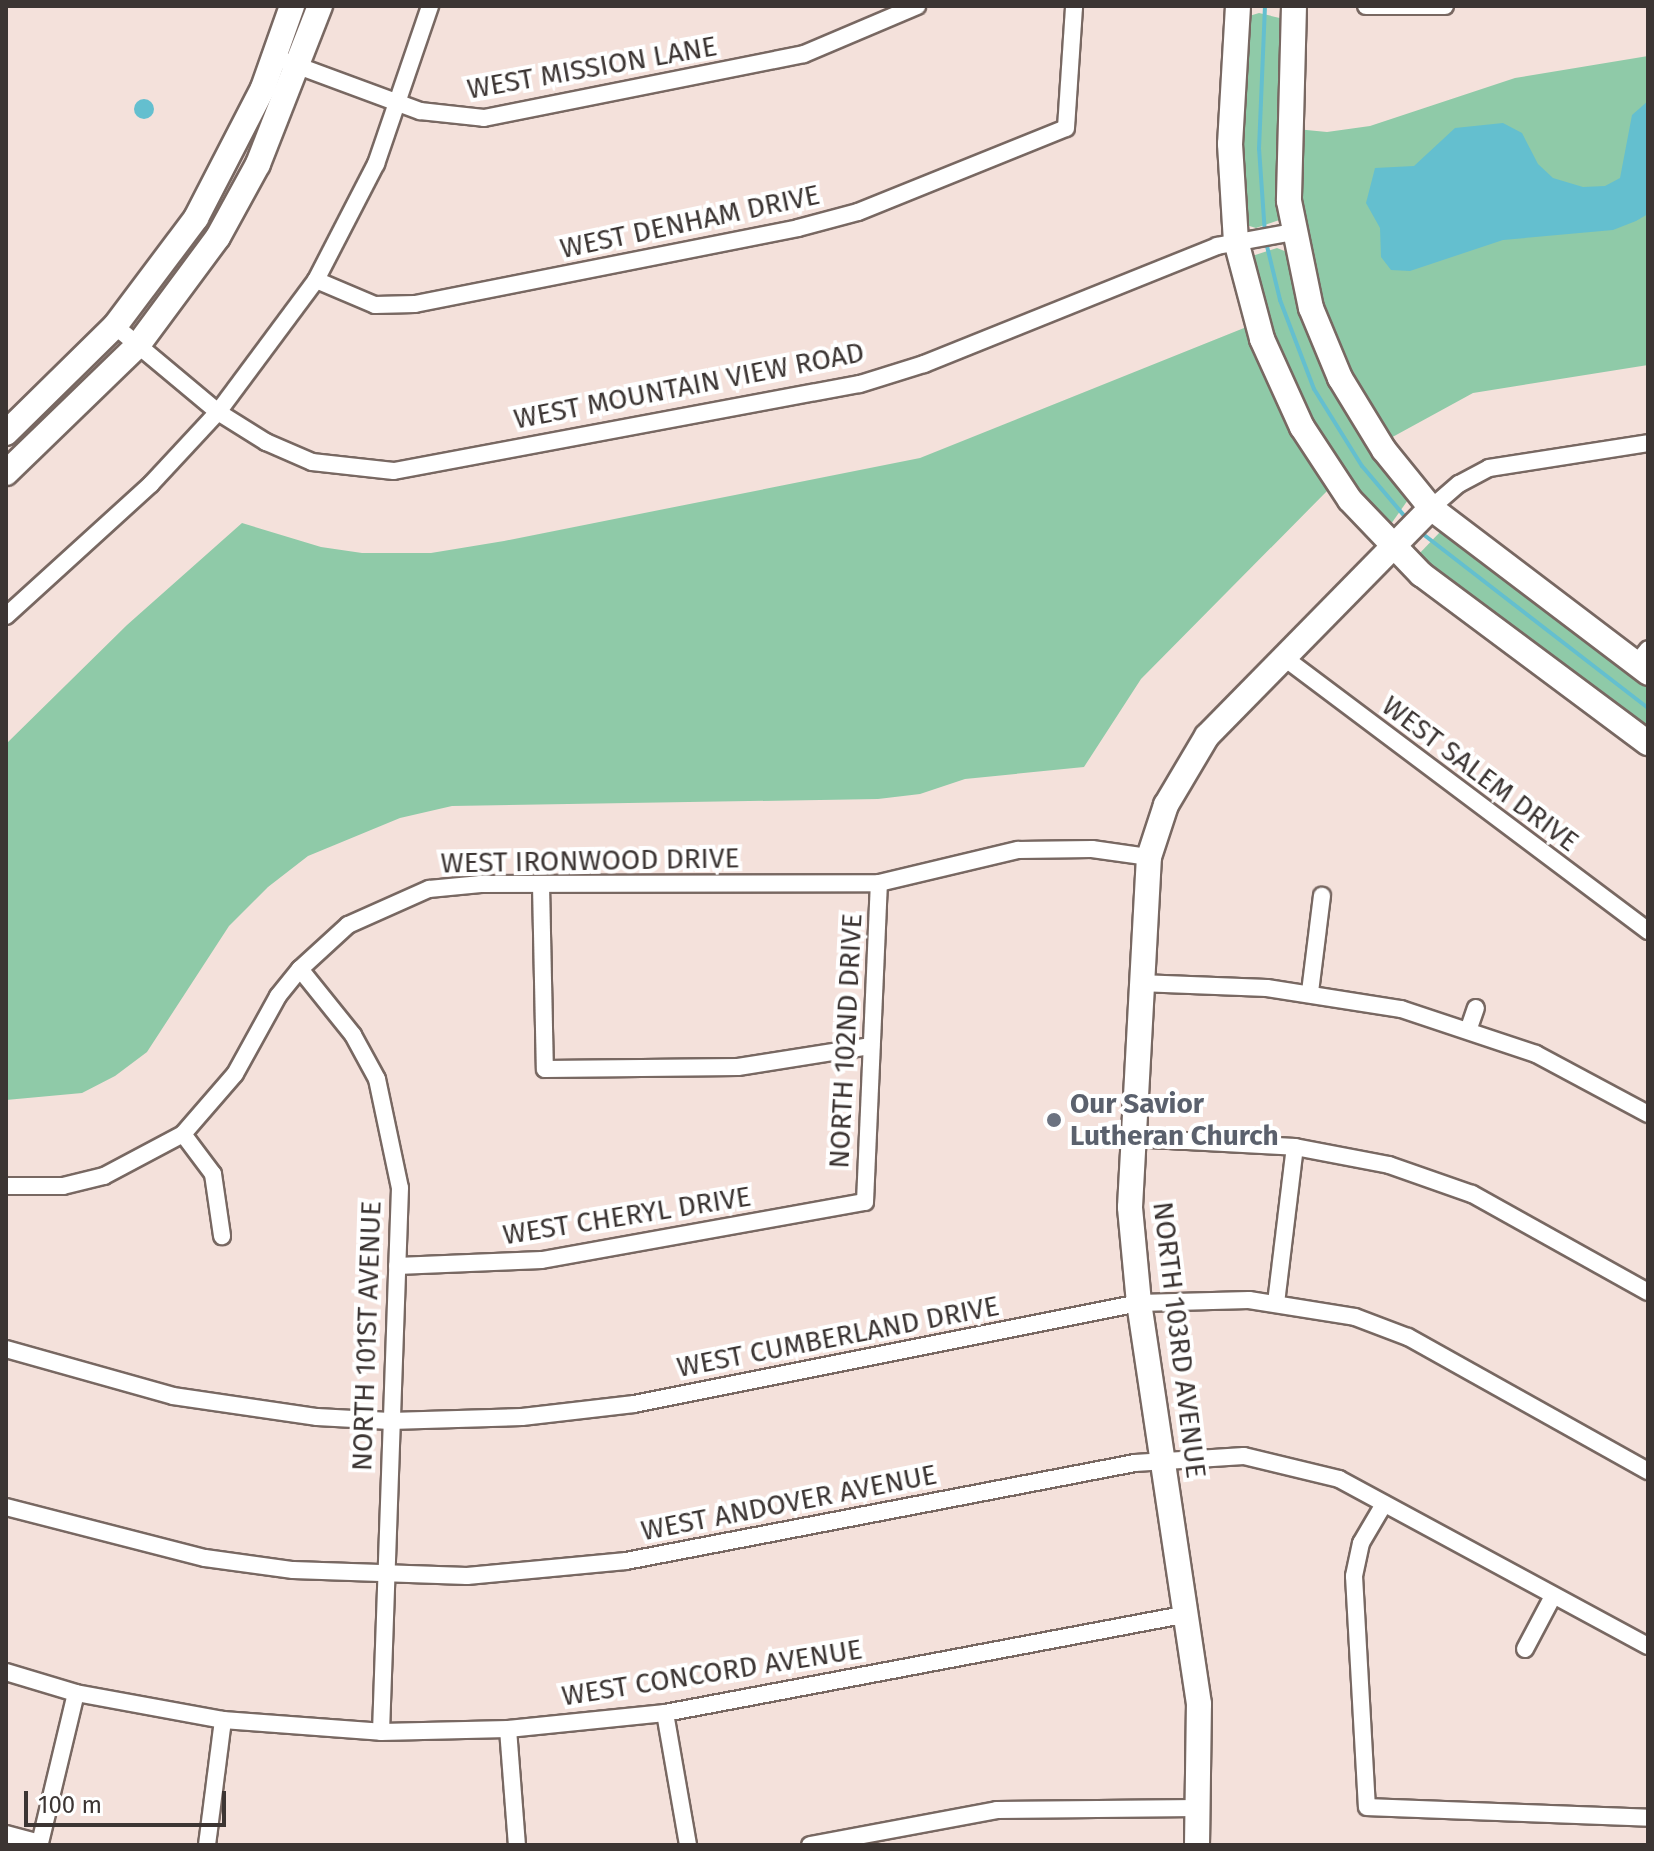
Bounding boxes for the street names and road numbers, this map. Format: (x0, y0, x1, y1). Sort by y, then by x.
street label: WEST MISSION LANE (465, 30, 719, 106)
street label: WEST DENHAM DRIVE (557, 178, 823, 266)
street label: WEST MOUNTAIN VIEW ROAD (511, 336, 867, 436)
street label: WEST SALEM DRIVE (1375, 689, 1585, 859)
street label: WEST IRONWOOD DRIVE (440, 842, 740, 880)
street label: NORTH 102ND DRIVE (823, 913, 869, 1169)
street label: WEST CHERYL DRIVE (501, 1180, 753, 1252)
street label: NORTH 101ST AVENUE (345, 1200, 389, 1472)
street label: NORTH 103RD AVENUE (1145, 1200, 1213, 1480)
street label: WEST CUMBERLAND DRIVE (674, 1289, 1002, 1385)
street label: WEST ANDOVER AVENUE (638, 1458, 940, 1548)
street label: WEST CONCORD AVENUE (559, 1633, 865, 1713)

